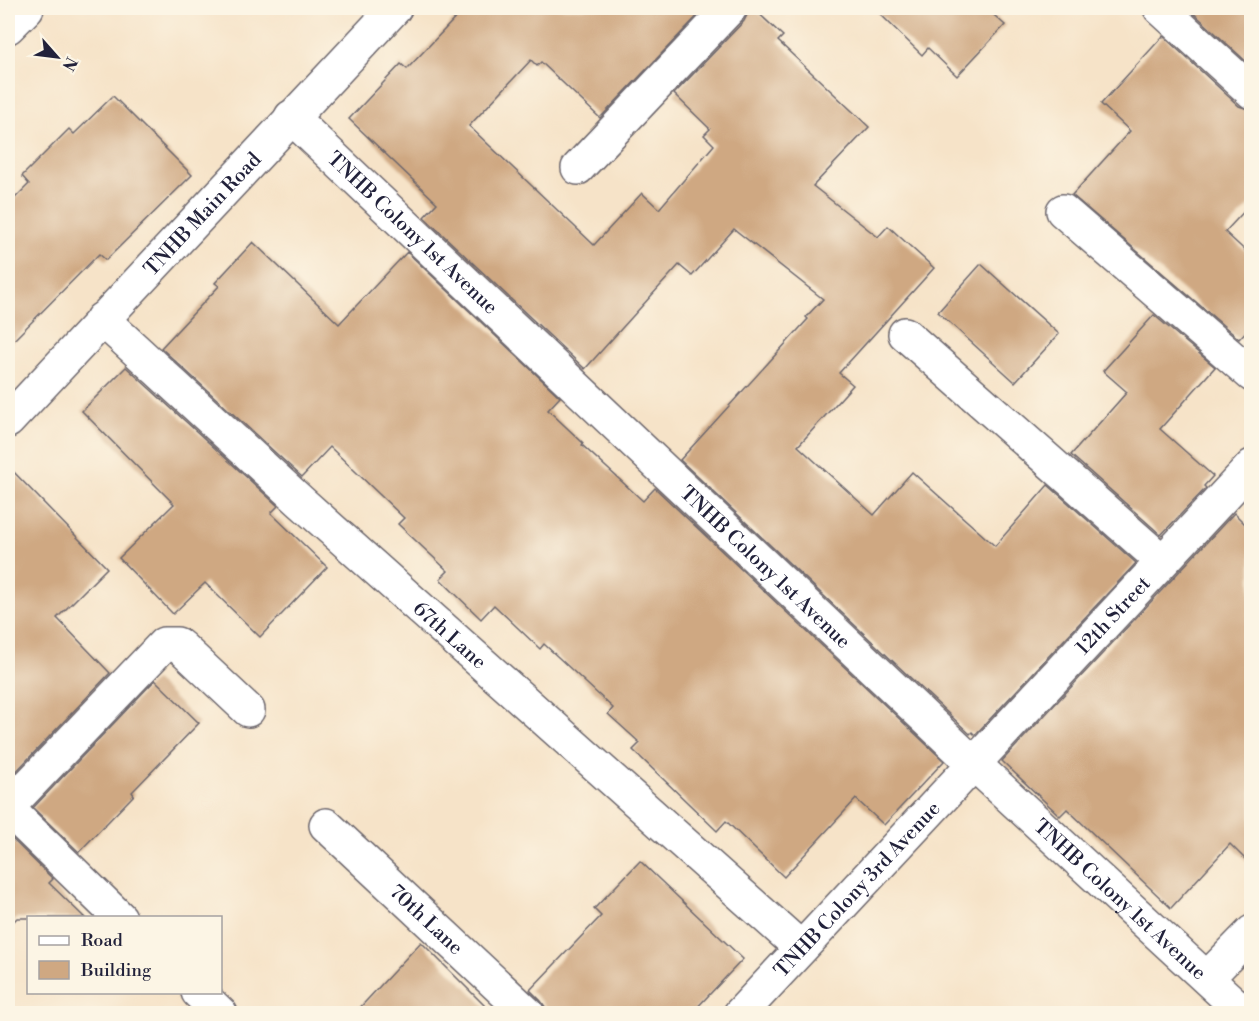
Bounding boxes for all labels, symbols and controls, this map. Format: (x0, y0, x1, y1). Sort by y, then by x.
north arrow (27, 27, 87, 87)
text: N (57, 53, 81, 74)
street label: TNHB Main Road (139, 147, 268, 282)
street label: TNHB Colony 1st Avenue (321, 147, 502, 320)
street label: TNHB Colony 1st Avenue (674, 481, 855, 655)
street label: 12th Street (1071, 572, 1156, 660)
street label: 67th Lane (407, 597, 491, 675)
street label: TNHB Colony 3rd Avenue (770, 797, 946, 983)
street label: TNHB Colony 1st Avenue (1028, 814, 1211, 986)
street label: 70th Lane (384, 880, 468, 961)
legend (27, 916, 222, 994)
text: Road (81, 929, 124, 952)
text: Building (80, 959, 152, 982)

